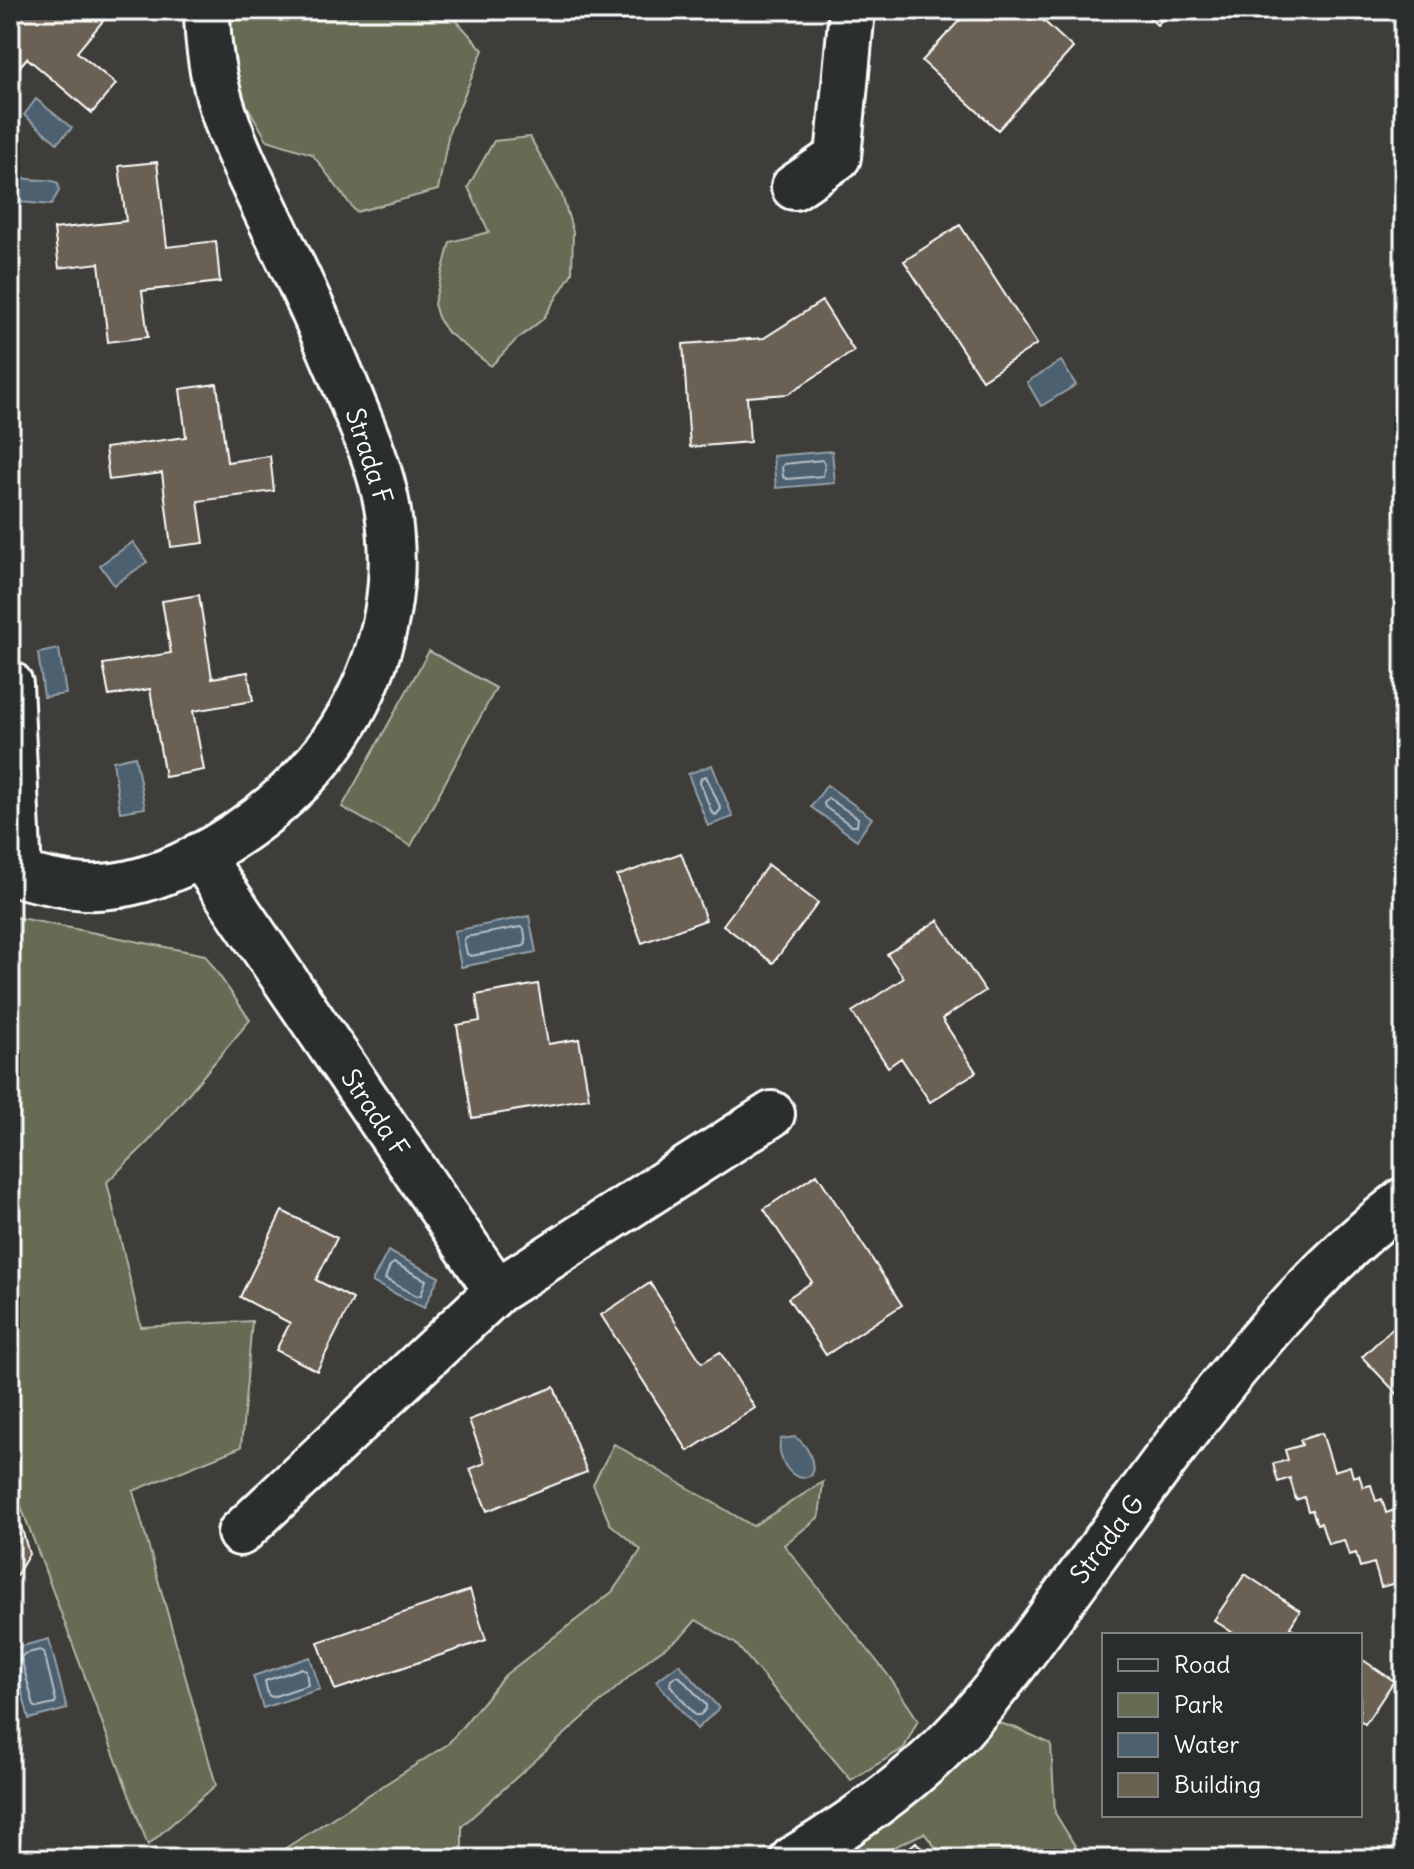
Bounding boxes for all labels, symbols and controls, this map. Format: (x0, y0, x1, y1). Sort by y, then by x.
street label: Strada F (339, 404, 401, 508)
street label: Strada F (334, 1063, 417, 1163)
street label: Strada G (1062, 1488, 1151, 1590)
legend (1102, 1633, 1362, 1817)
text: Road (1174, 1649, 1230, 1679)
text: Park (1174, 1689, 1224, 1719)
text: Water (1174, 1729, 1239, 1759)
text: Building (1174, 1769, 1261, 1799)

